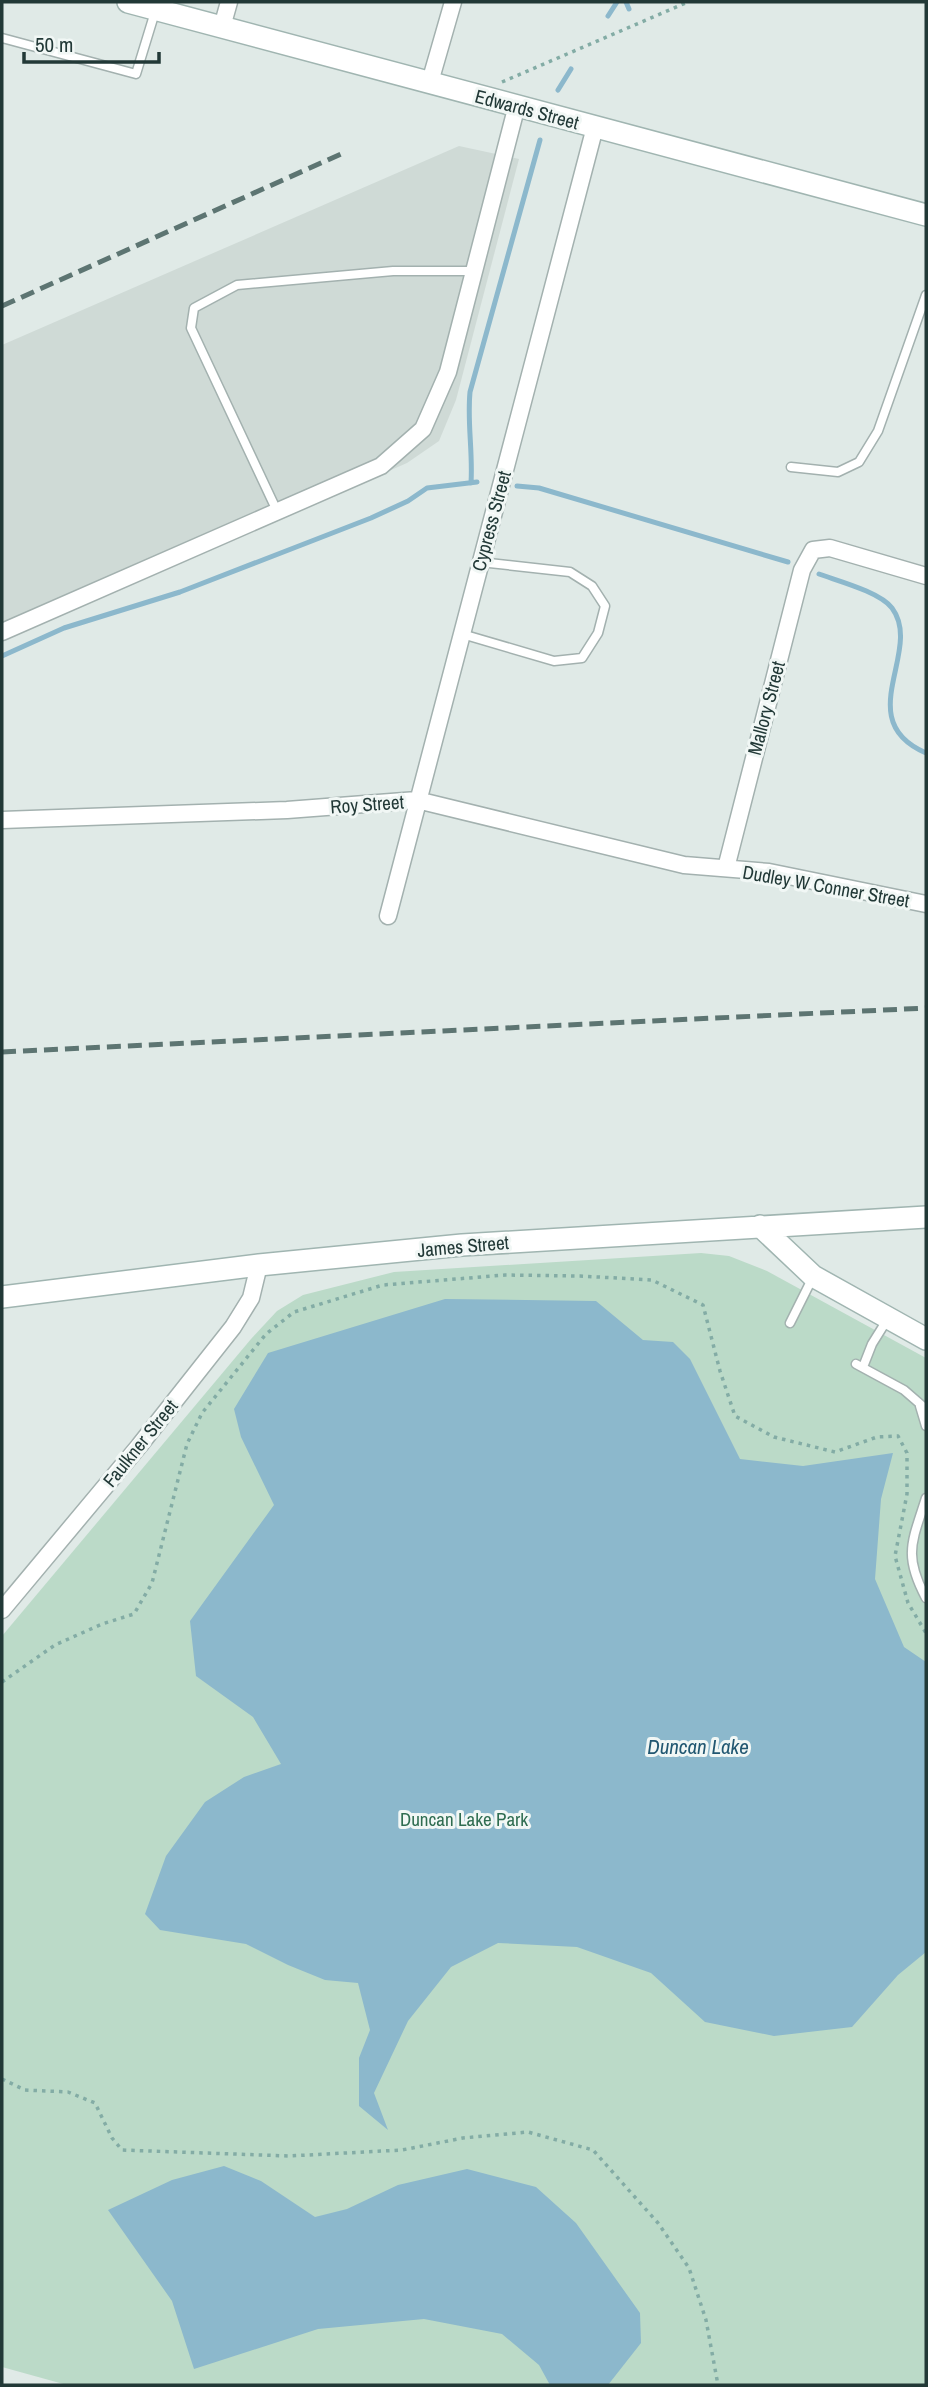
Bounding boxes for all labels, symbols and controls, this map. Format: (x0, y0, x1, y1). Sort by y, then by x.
scale bar (24, 21, 159, 65)
text: 50 m (35, 30, 73, 59)
street label: Edwards Street (472, 83, 582, 136)
street label: Cypress Street (465, 467, 517, 574)
street label: Mallory Street (741, 658, 791, 758)
street label: Roy Street (329, 788, 405, 820)
street label: Dudley W Conner Street (741, 859, 912, 914)
street label: James Street (416, 1229, 511, 1263)
street label: Faulkner Street (97, 1393, 184, 1492)
water label: Duncan Lake (647, 1732, 749, 1761)
park label: Duncan Lake Park (400, 1806, 528, 1832)

